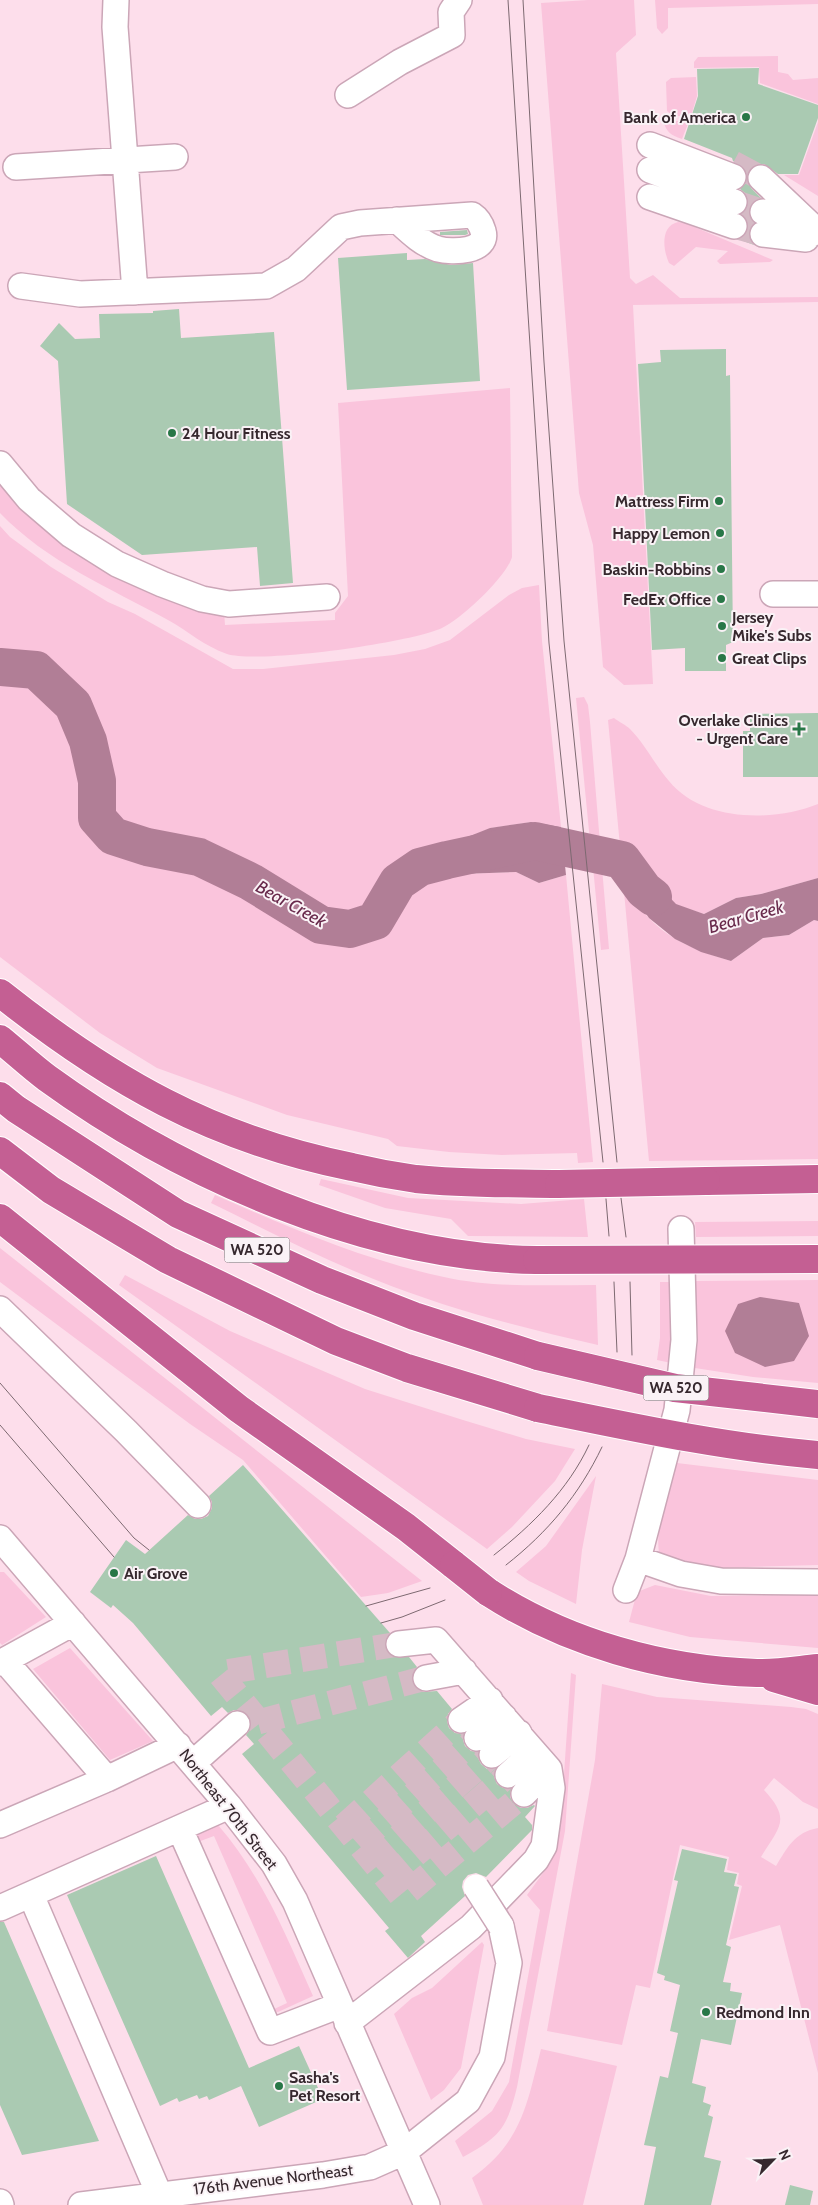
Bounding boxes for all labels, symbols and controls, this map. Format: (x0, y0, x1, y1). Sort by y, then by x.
place label: Bank of America (623, 108, 736, 127)
marker: Bank of America (740, 111, 752, 123)
place label: 24 Hour Fitness (182, 424, 291, 443)
marker: 24 Hour Fitness (166, 427, 178, 439)
place label: Mattress Firm (615, 492, 709, 511)
marker: Mattress Firm (713, 495, 725, 507)
place label: Happy Lemon (612, 524, 710, 543)
marker: Happy Lemon (714, 527, 726, 539)
place label: Baskin-Robbins (603, 560, 711, 579)
marker: Baskin-Robbins (715, 563, 727, 575)
place label: FedEx Office (623, 590, 711, 609)
marker: FedEx Office (715, 593, 727, 605)
place label: Jersey Mike's Subs (731, 608, 812, 645)
marker: Jersey Mike's Subs (716, 620, 728, 632)
place label: Great Clips (732, 649, 807, 668)
marker: Great Clips (716, 652, 728, 664)
place label: Overlake Clinics - Urgent Care (679, 711, 788, 748)
marker: Overlake Clinics - Urgent Care (792, 722, 806, 736)
water label: Bear Creek (252, 876, 331, 933)
water label: Bear Creek (706, 895, 787, 938)
road number: WA 520 (224, 1238, 290, 1262)
road number: WA 520 (644, 1376, 708, 1400)
place label: Air Grove (124, 1564, 187, 1583)
marker: Air Grove (108, 1567, 120, 1579)
street label: Northeast 70th Street (175, 1745, 282, 1874)
place label: Redmond Inn (716, 2003, 810, 2022)
marker: Redmond Inn (700, 2006, 712, 2018)
place label: Sasha's Pet Resort (289, 2068, 361, 2105)
marker: Sasha's Pet Resort (273, 2080, 285, 2092)
north arrow (748, 2135, 798, 2185)
text: N (775, 2147, 795, 2163)
street label: 176th Avenue Northeast (192, 2160, 355, 2199)

